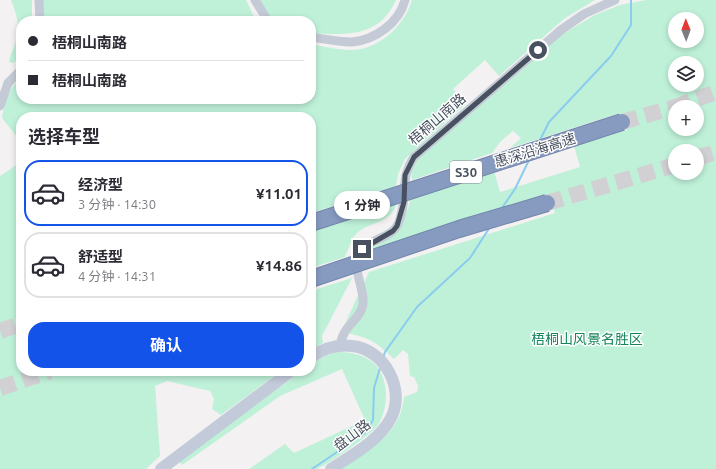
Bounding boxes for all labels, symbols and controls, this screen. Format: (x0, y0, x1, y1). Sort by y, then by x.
north arrow (668, 12, 704, 48)
map controls (668, 12, 704, 180)
text: 梧桐山南路 (52, 34, 127, 51)
route start (529, 41, 547, 59)
button: layers (668, 56, 704, 92)
text: 梧桐山南路 (52, 72, 127, 89)
street label: 梧桐山南路 (405, 90, 469, 148)
button: + (668, 100, 704, 136)
text: 选择车型 (28, 126, 100, 146)
street label: 惠深沿海高速 (492, 130, 578, 170)
button: − (668, 144, 704, 180)
road number: S30 (450, 161, 482, 183)
icon: car (30, 175, 66, 211)
text: 经济型 (78, 176, 123, 193)
text: ¥11.01 (256, 185, 302, 202)
callout: 1 分钟 (334, 191, 390, 219)
text: 3 分钟 · 14:30 (78, 197, 156, 211)
text: 1 分钟 (344, 198, 380, 212)
route end (353, 240, 371, 258)
icon: car (30, 247, 66, 283)
text: 舒适型 (78, 248, 123, 265)
text: ¥14.86 (256, 257, 302, 274)
text: 4 分钟 · 14:31 (78, 269, 156, 283)
button: 确认 (28, 322, 304, 368)
park label: 梧桐山风景名胜区 (531, 331, 643, 347)
street label: 盘山路 (330, 416, 374, 454)

